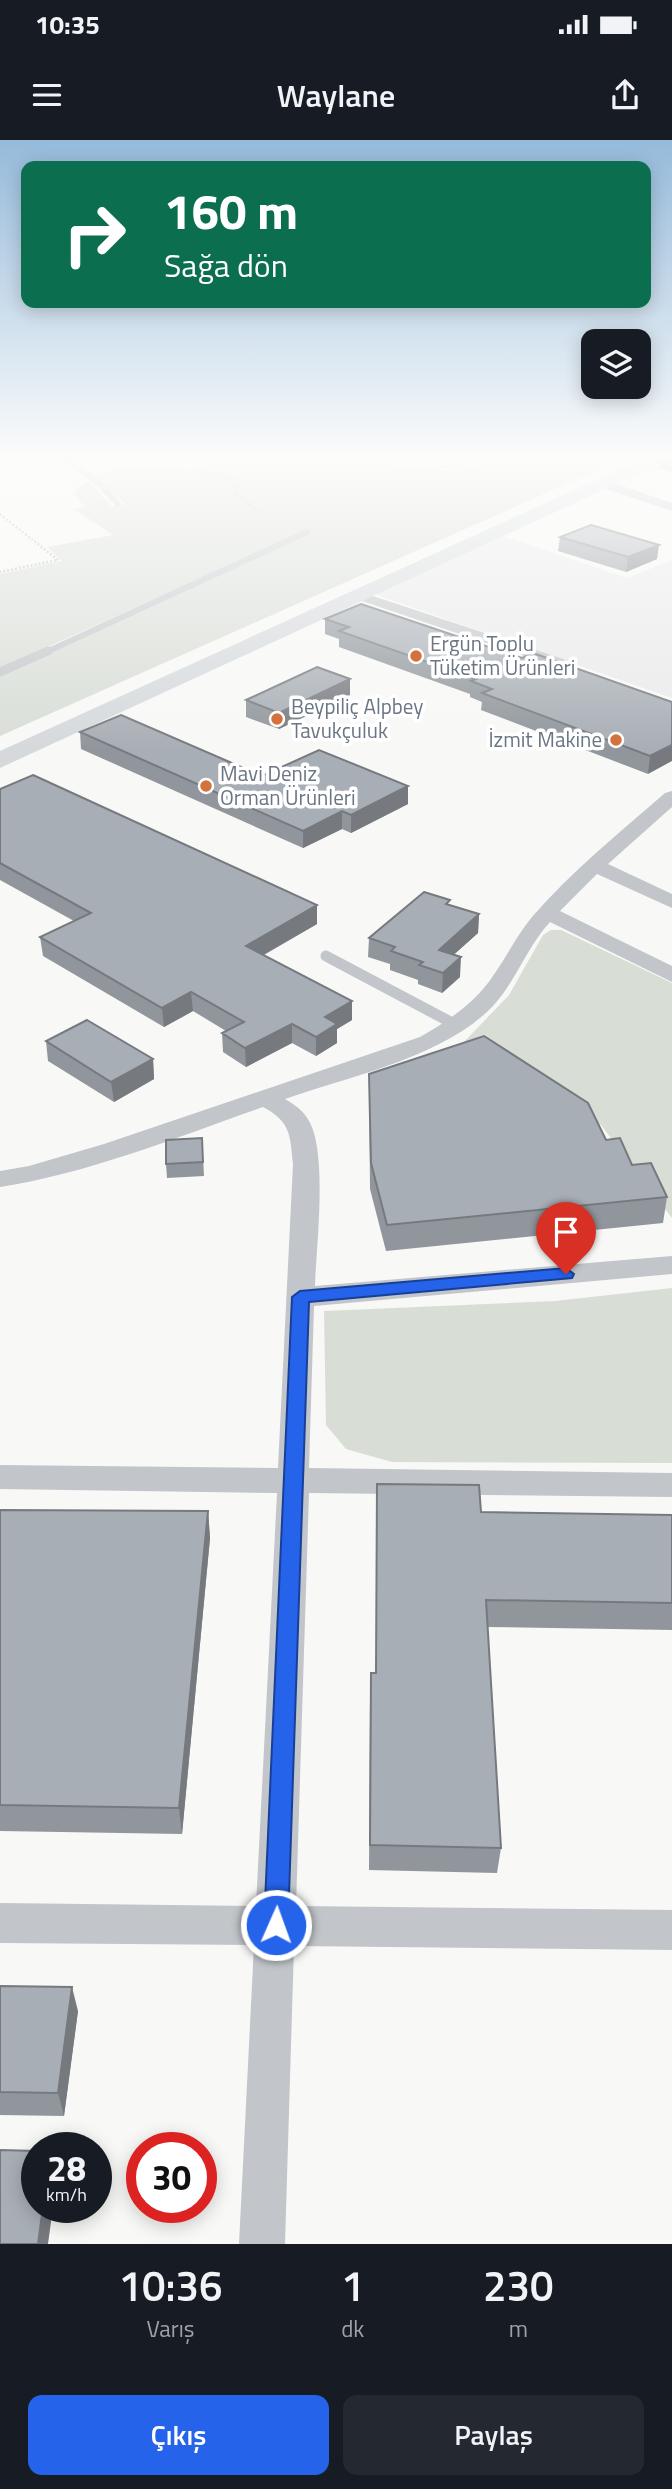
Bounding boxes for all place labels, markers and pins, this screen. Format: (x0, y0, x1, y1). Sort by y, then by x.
place label: Ergün Toplu Tüketim Ürünleri (430, 627, 575, 683)
marker: Ergün Toplu Tüketim Ürünleri (408, 648, 424, 664)
place label: Beypiliç Alpbey Tavukçuluk (291, 690, 423, 746)
marker: Beypiliç Alpbey Tavukçuluk (269, 711, 285, 727)
place label: İzmit Makine (488, 723, 602, 755)
marker: İzmit Makine (608, 732, 624, 748)
place label: Mavi Deniz Orman Ürünleri (220, 757, 356, 813)
marker: Mavi Deniz Orman Ürünleri (198, 778, 214, 794)
pin (536, 1202, 596, 1274)

